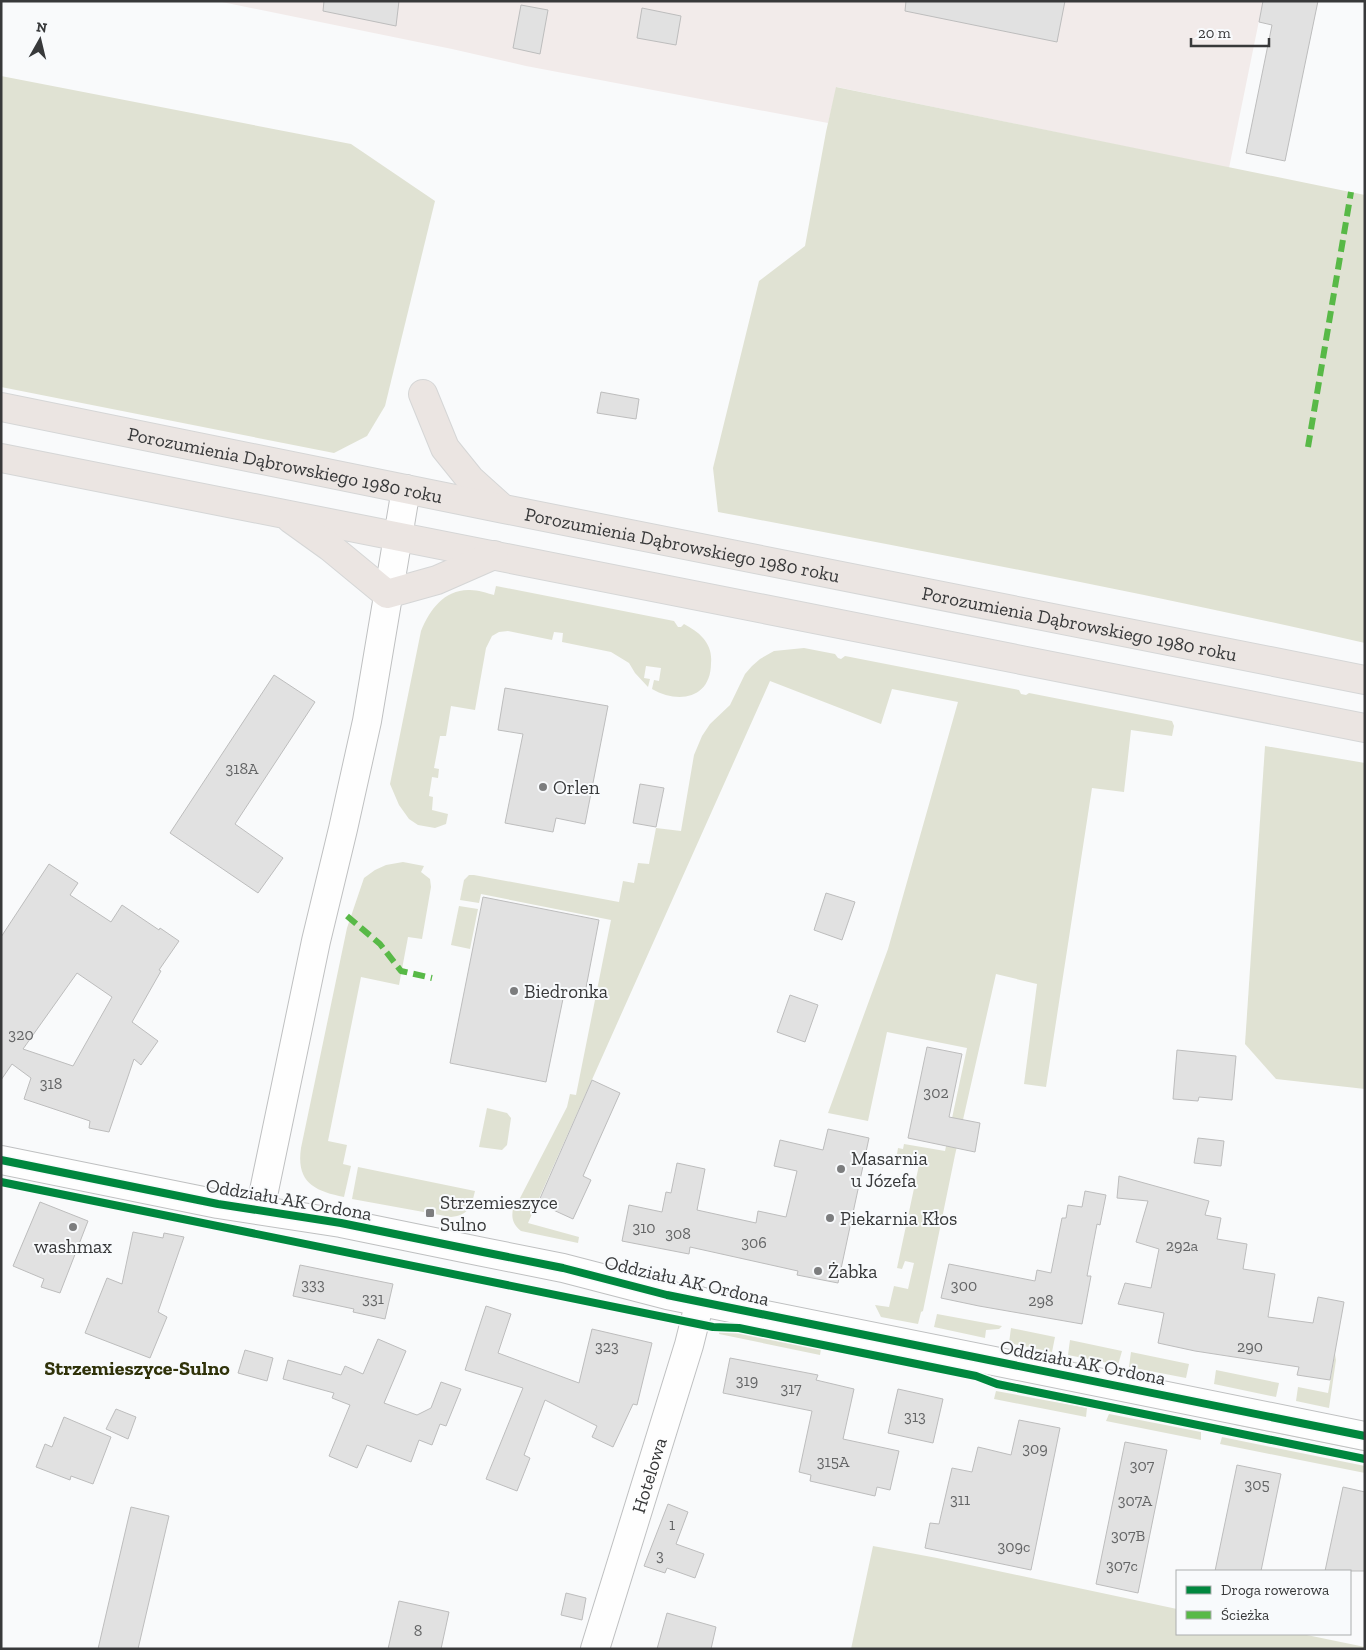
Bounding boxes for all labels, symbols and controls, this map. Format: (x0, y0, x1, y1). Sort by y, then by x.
north arrow (15, 15, 65, 65)
scale bar (1191, 15, 1268, 47)
text: N (35, 18, 49, 37)
text: 20 m (1198, 24, 1231, 42)
street label: Porozumienia Dąbrowskiego 1980 roku (126, 422, 445, 508)
street label: Porozumienia Dąbrowskiego 1980 roku (523, 502, 842, 587)
street label: Porozumienia Dąbrowskiego 1980 roku (920, 581, 1239, 666)
house number: 318A (226, 759, 259, 778)
place label: Orlen (553, 776, 600, 799)
marker: Orlen (537, 781, 549, 793)
place label: Biedronka (524, 980, 608, 1003)
marker: Biedronka (508, 985, 520, 997)
house number: 320 (8, 1025, 34, 1044)
house number: 318 (40, 1074, 62, 1093)
house number: 302 (923, 1083, 949, 1102)
place label: Masarnia u Józefa (851, 1147, 928, 1192)
marker: Masarnia u Józefa (835, 1163, 847, 1175)
street label: Oddziału AK Ordona (204, 1174, 374, 1225)
place label: Strzemieszyce Sulno (440, 1191, 558, 1236)
marker: Strzemieszyce Sulno (424, 1207, 436, 1219)
place label: Piekarnia Kłos (840, 1207, 957, 1230)
marker: Piekarnia Kłos (824, 1212, 836, 1224)
house number: 310 (632, 1218, 656, 1237)
marker: washmax (67, 1221, 79, 1233)
house number: 308 (665, 1224, 691, 1243)
house number: 306 (741, 1233, 767, 1252)
place label: washmax (34, 1235, 112, 1258)
house number: 292a (1166, 1236, 1199, 1255)
street label: Oddziału AK Ordona (602, 1250, 771, 1311)
place label: Żabka (828, 1260, 877, 1283)
marker: Żabka (812, 1265, 824, 1277)
house number: 333 (301, 1275, 325, 1294)
house number: 300 (951, 1276, 977, 1295)
house number: 331 (362, 1289, 384, 1308)
house number: 298 (1028, 1291, 1054, 1310)
street label: Oddziału AK Ordona (998, 1335, 1168, 1390)
house number: 323 (595, 1337, 619, 1356)
house number: 290 (1237, 1337, 1263, 1356)
district label: Strzemieszyce-Sulno (44, 1356, 230, 1380)
house number: 319 (736, 1371, 758, 1390)
house number: 317 (780, 1379, 802, 1398)
house number: 313 (904, 1407, 926, 1426)
street label: Hotelowa (627, 1435, 672, 1516)
house number: 309 (1022, 1439, 1048, 1458)
house number: 315A (817, 1452, 850, 1471)
house number: 307 (1130, 1456, 1155, 1475)
house number: 305 (1244, 1475, 1270, 1494)
house number: 311 (950, 1490, 970, 1509)
house number: 307A (1118, 1491, 1153, 1510)
house number: 1 (669, 1515, 675, 1534)
house number: 307B (1111, 1526, 1145, 1545)
house number: 309c (998, 1537, 1030, 1556)
house number: 3 (656, 1546, 664, 1565)
house number: 307c (1106, 1556, 1138, 1575)
legend (1176, 1570, 1351, 1635)
text: Droga rowerowa (1221, 1581, 1329, 1599)
text: Ścieżka (1221, 1606, 1269, 1624)
house number: 8 (414, 1621, 422, 1640)

